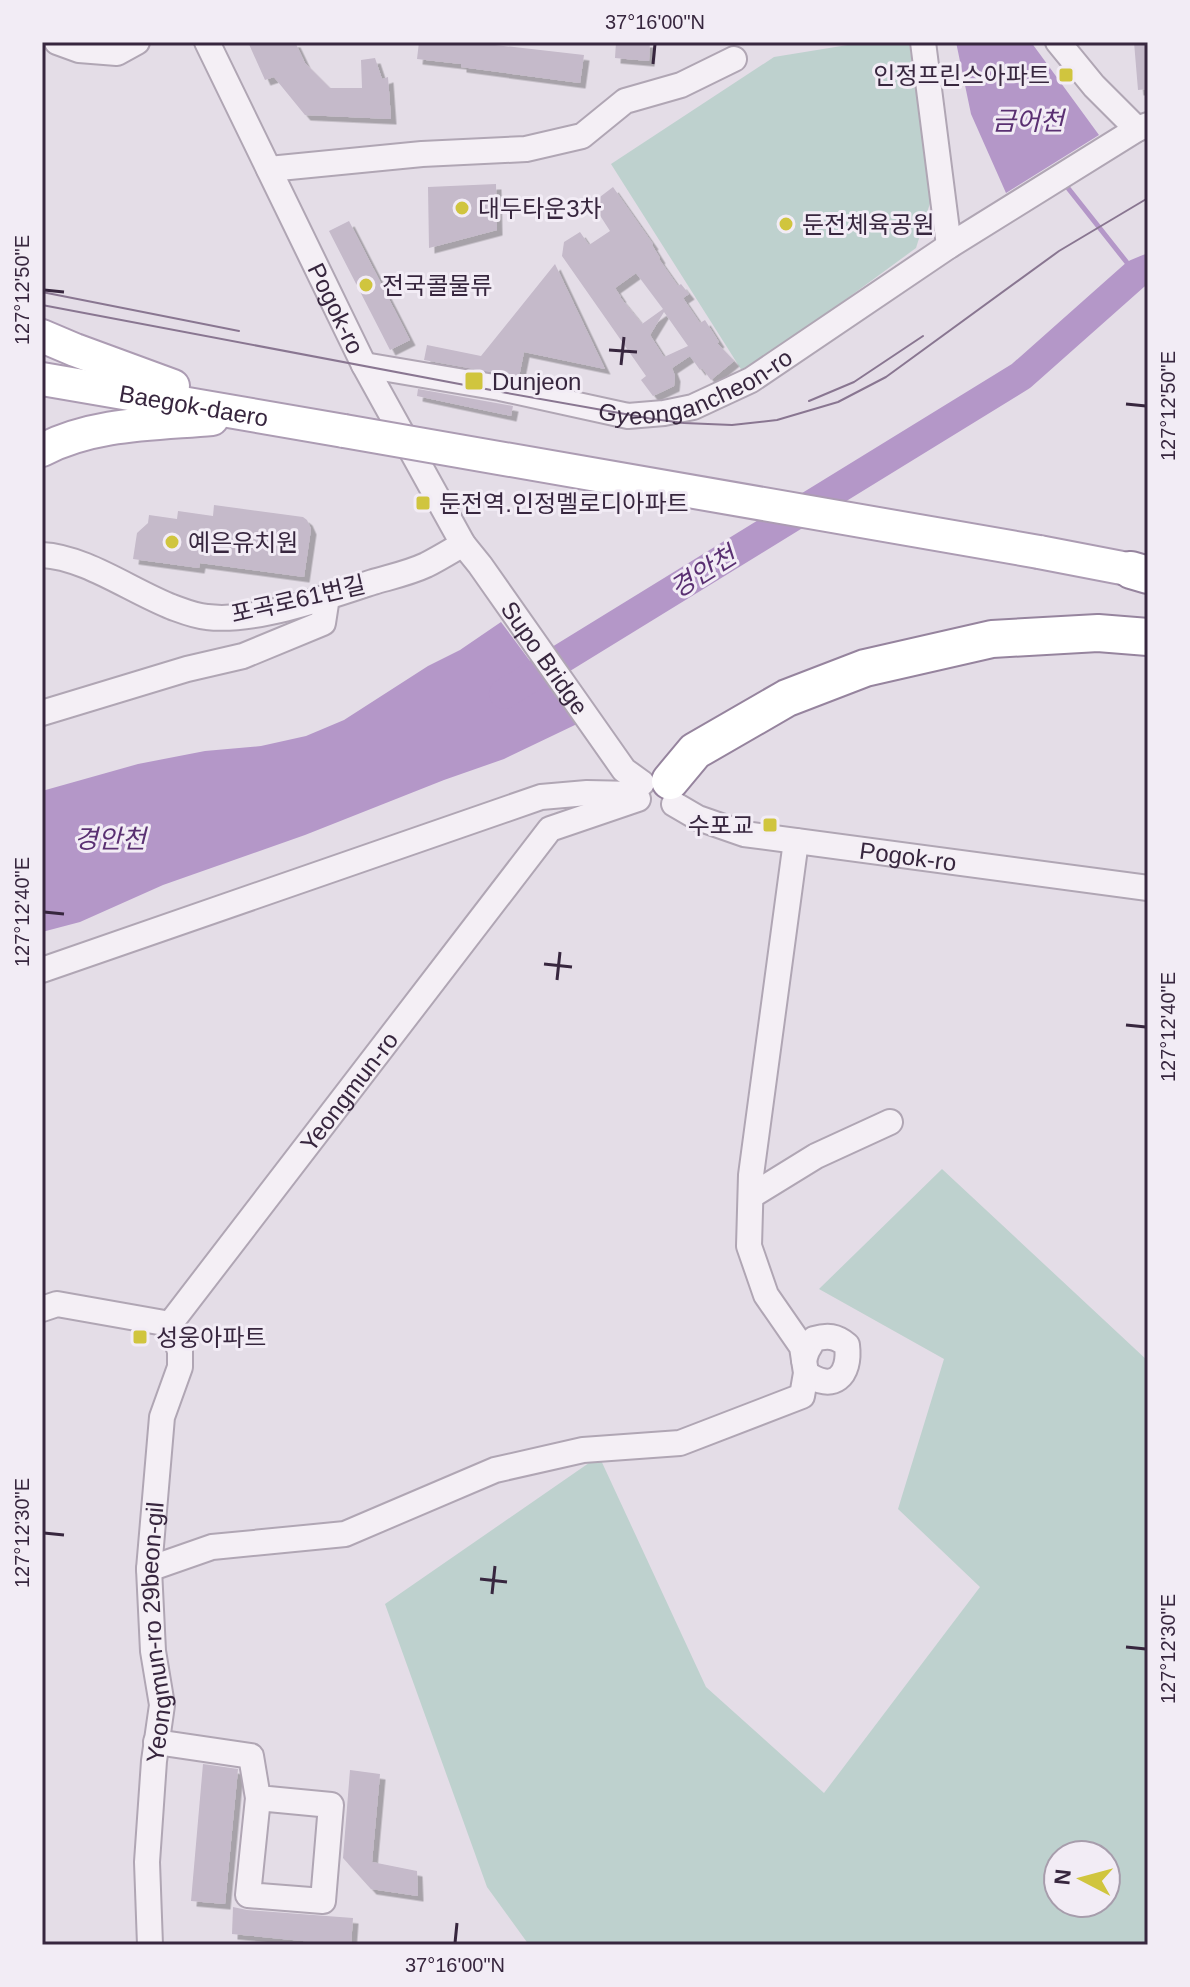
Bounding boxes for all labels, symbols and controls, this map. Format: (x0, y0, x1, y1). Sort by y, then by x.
text: 37°16'00"N (605, 11, 705, 33)
place label: 인정프린스아파트 (873, 62, 1050, 89)
marker: 인정프린스아파트 (1057, 66, 1075, 84)
water label: 금어천 (992, 106, 1067, 136)
place label: 대두타운3차 (478, 195, 602, 222)
marker: 대두타운3차 (453, 199, 471, 217)
place label: 둔전체육공원 (802, 211, 934, 238)
marker: 둔전체육공원 (777, 215, 795, 233)
text: 127°12'50"E (11, 235, 33, 345)
street label: Pogok-ro (303, 258, 370, 358)
place label: 전국콜물류 (382, 272, 492, 299)
marker: 전국콜물류 (357, 276, 375, 294)
street label: Gyeongancheon-ro (596, 343, 797, 429)
text: 127°12'50"E (1157, 351, 1179, 461)
place label: Dunjeon (492, 368, 581, 395)
marker: Dunjeon (463, 370, 485, 392)
street label: Baegok-daero (117, 379, 270, 431)
place label: 둔전역.인정멜로디아파트 (439, 490, 689, 517)
marker: 둔전역.인정멜로디아파트 (414, 494, 432, 512)
place label: 예은유치원 (188, 529, 298, 556)
marker: 예은유치원 (163, 533, 181, 551)
water label: 경안천 (665, 539, 744, 604)
street label: 포곡로61번길 (228, 570, 368, 628)
street label: Supo Bridge (496, 596, 594, 720)
place label: 수포교 (688, 812, 754, 839)
marker: 수포교 (761, 816, 779, 834)
water label: 경안천 (74, 824, 149, 854)
street label: Pogok-ro (858, 836, 958, 876)
text: 127°12'40"E (11, 857, 33, 967)
text: 127°12'40"E (1157, 972, 1179, 1082)
street label: Yeongmun-ro (294, 1026, 403, 1156)
place label: 성웅아파트 (156, 1324, 266, 1351)
marker: 성웅아파트 (131, 1328, 149, 1346)
text: 127°12'30"E (11, 1478, 33, 1588)
street label: Yeongmun-ro 29beon-gil (135, 1501, 176, 1764)
text: 127°12'30"E (1157, 1594, 1179, 1704)
north arrow (1042, 1839, 1122, 1919)
text: N (1049, 1868, 1076, 1886)
text: 37°16'00"N (405, 1954, 505, 1976)

